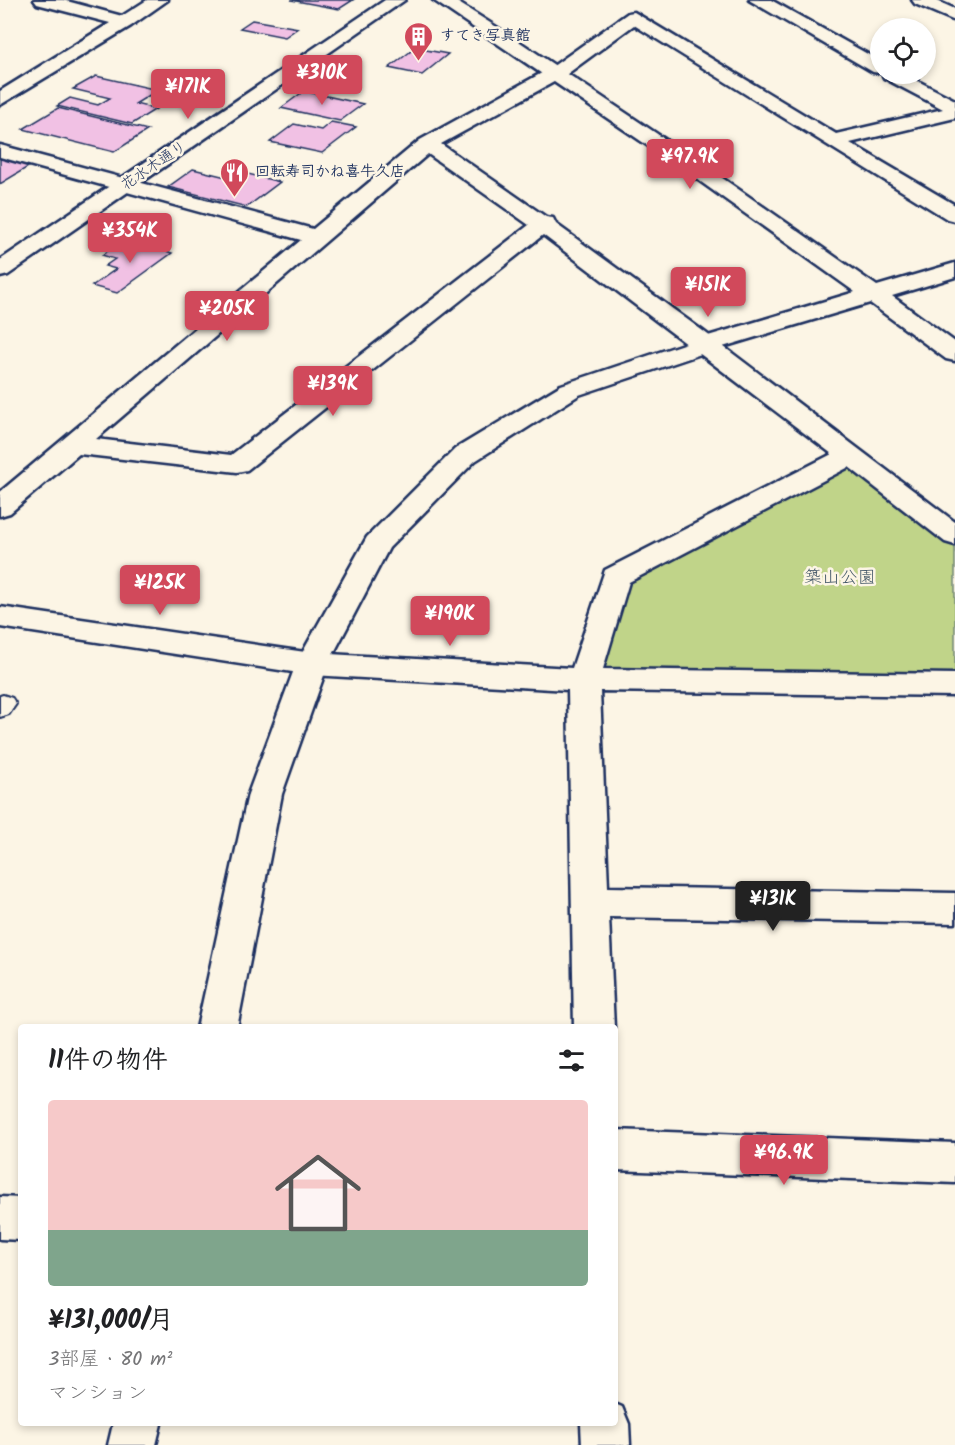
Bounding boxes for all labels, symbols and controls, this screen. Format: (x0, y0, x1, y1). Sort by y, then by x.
map controls (870, 18, 936, 84)
button: locate (870, 18, 936, 84)
building icon: すてき写真館 (403, 20, 435, 62)
place label: すてき写真館 (440, 24, 531, 48)
pin: ¥310K (280, 55, 364, 106)
text: ¥310K (296, 58, 348, 90)
pin: ¥171K (146, 69, 230, 120)
text: ¥171K (165, 72, 211, 104)
street label: 花水木通り (116, 135, 192, 197)
pin: ¥97.9K (641, 139, 739, 190)
text: ¥97.9K (661, 142, 719, 174)
restaurant icon: 回転寿司かね喜牛久店 (218, 156, 250, 198)
place label: 回転寿司かね喜牛久店 (255, 160, 405, 184)
pin: ¥354K (88, 213, 172, 264)
text: ¥354K (102, 216, 158, 248)
pin: ¥151K (666, 267, 750, 318)
text: ¥151K (685, 270, 731, 302)
pin: ¥205K (185, 291, 269, 342)
text: ¥205K (199, 294, 255, 326)
pin: ¥139K (291, 366, 375, 417)
text: ¥139K (307, 369, 359, 401)
park label: 築山公園 (804, 564, 876, 593)
pin: ¥125K (118, 565, 202, 616)
text: ¥125K (134, 568, 186, 600)
pin: ¥190K (408, 596, 492, 647)
text: ¥190K (425, 599, 475, 631)
pin: ¥131K (731, 881, 815, 932)
text: ¥131K (749, 884, 797, 916)
text: 11件の物件 (48, 1040, 168, 1082)
icon: filters (555, 1044, 588, 1077)
pin: ¥96.9K (735, 1135, 833, 1186)
text: ¥96.9K (754, 1138, 814, 1170)
icon: home (264, 1139, 372, 1247)
text: ¥131,000/月 (48, 1300, 174, 1342)
text: 3部屋 · 80 m² (48, 1344, 172, 1376)
text: マンション (48, 1378, 147, 1410)

